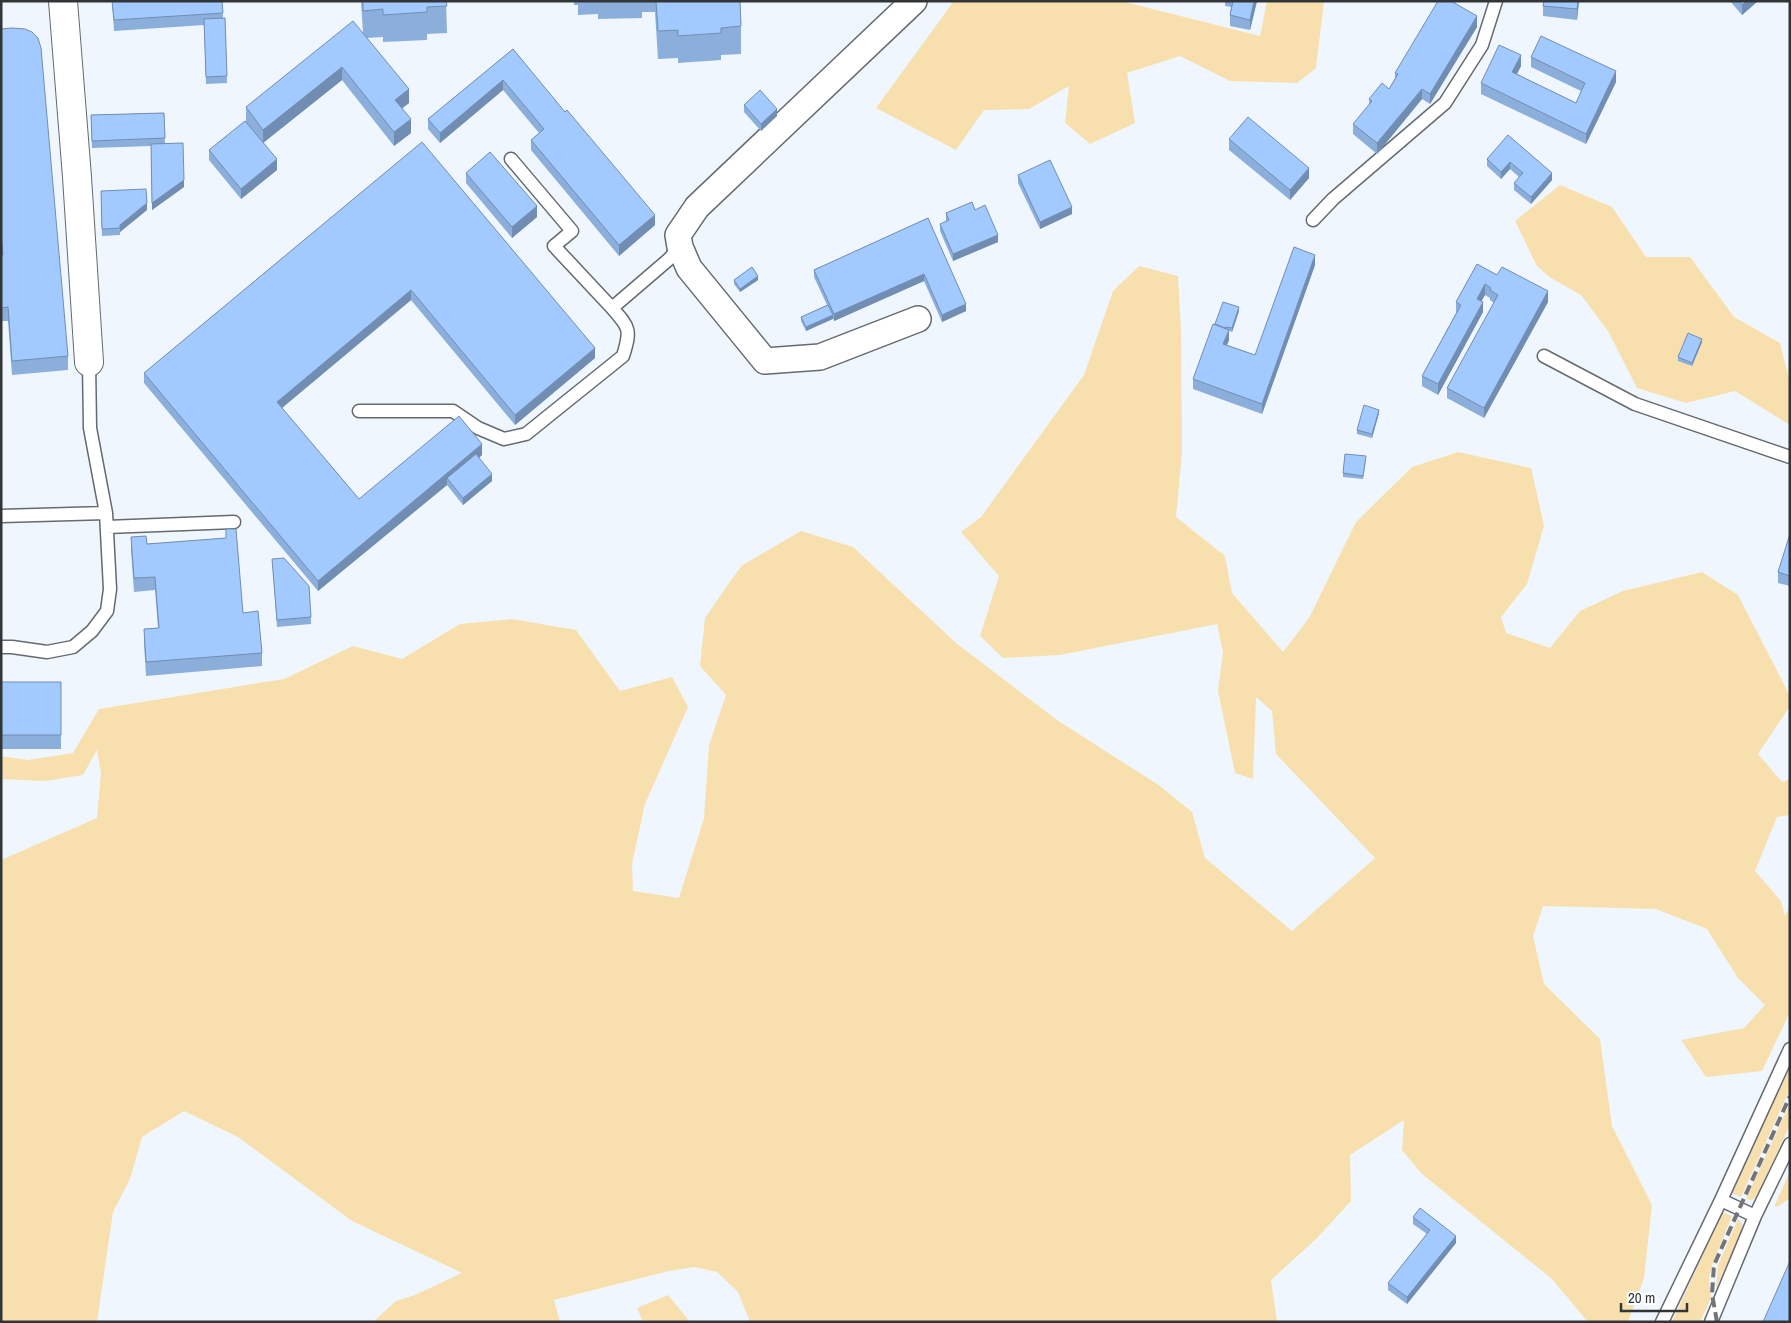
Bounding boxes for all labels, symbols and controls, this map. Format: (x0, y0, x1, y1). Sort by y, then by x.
scale bar (1621, 1280, 1687, 1312)
text: 20 m (1628, 1287, 1655, 1308)

